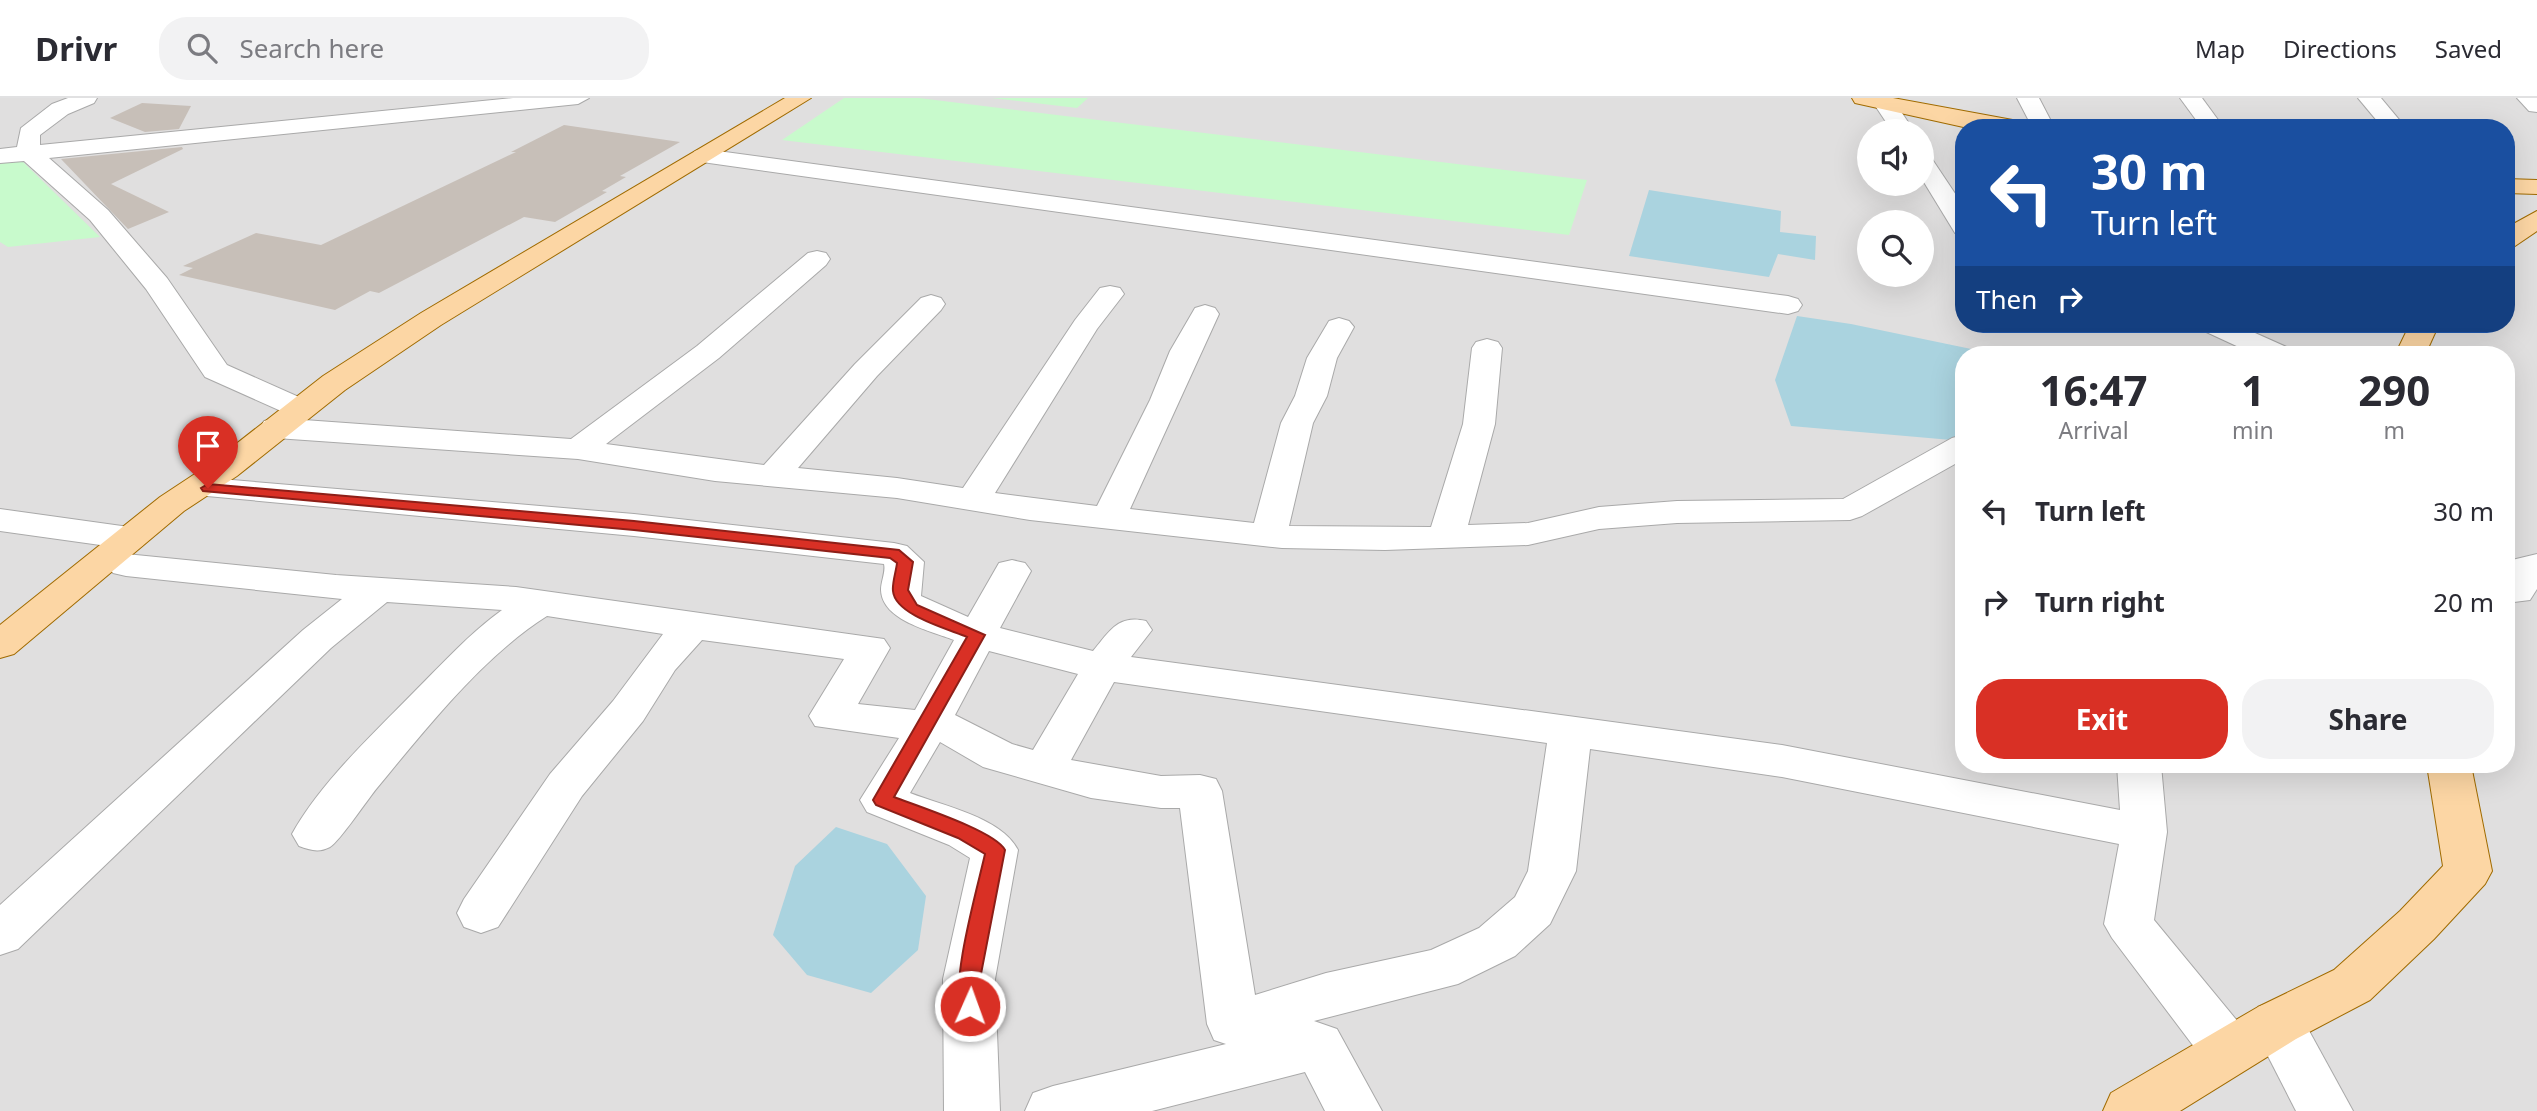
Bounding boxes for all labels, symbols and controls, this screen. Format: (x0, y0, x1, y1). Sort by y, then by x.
search box (159, 17, 649, 80)
text: Drivr (35, 26, 117, 71)
icon: search (183, 29, 221, 67)
text: Search here (239, 30, 384, 66)
text: Map (2195, 32, 2245, 65)
text: Directions (2283, 32, 2397, 65)
text: Saved (2435, 32, 2502, 65)
map controls (1857, 119, 1934, 287)
button: sound (1857, 119, 1934, 196)
text: 30 m (2091, 138, 2208, 204)
icon: left (1976, 147, 2067, 238)
text: Turn left (2091, 201, 2217, 244)
button: search (1857, 210, 1934, 287)
icon: right (2051, 280, 2089, 318)
text: Then (1976, 281, 2037, 317)
text: 16:47 (2040, 361, 2147, 418)
text: 1 (2241, 361, 2265, 418)
text: 290 (2358, 361, 2430, 418)
text: Arrival (2058, 414, 2129, 446)
text: min (2232, 414, 2274, 446)
text: m (2384, 414, 2405, 446)
pin (178, 416, 238, 488)
icon: arrive (189, 427, 227, 465)
icon: left (1976, 492, 2014, 530)
text: Turn left (2035, 493, 2146, 529)
text: 30 m (2433, 493, 2494, 529)
icon: right (1976, 583, 2014, 621)
text: Turn right (2035, 584, 2165, 620)
text: 20 m (2433, 584, 2494, 620)
button: Exit (1976, 679, 2228, 759)
button: Share (2242, 679, 2494, 759)
position arrow (933, 969, 1007, 1043)

